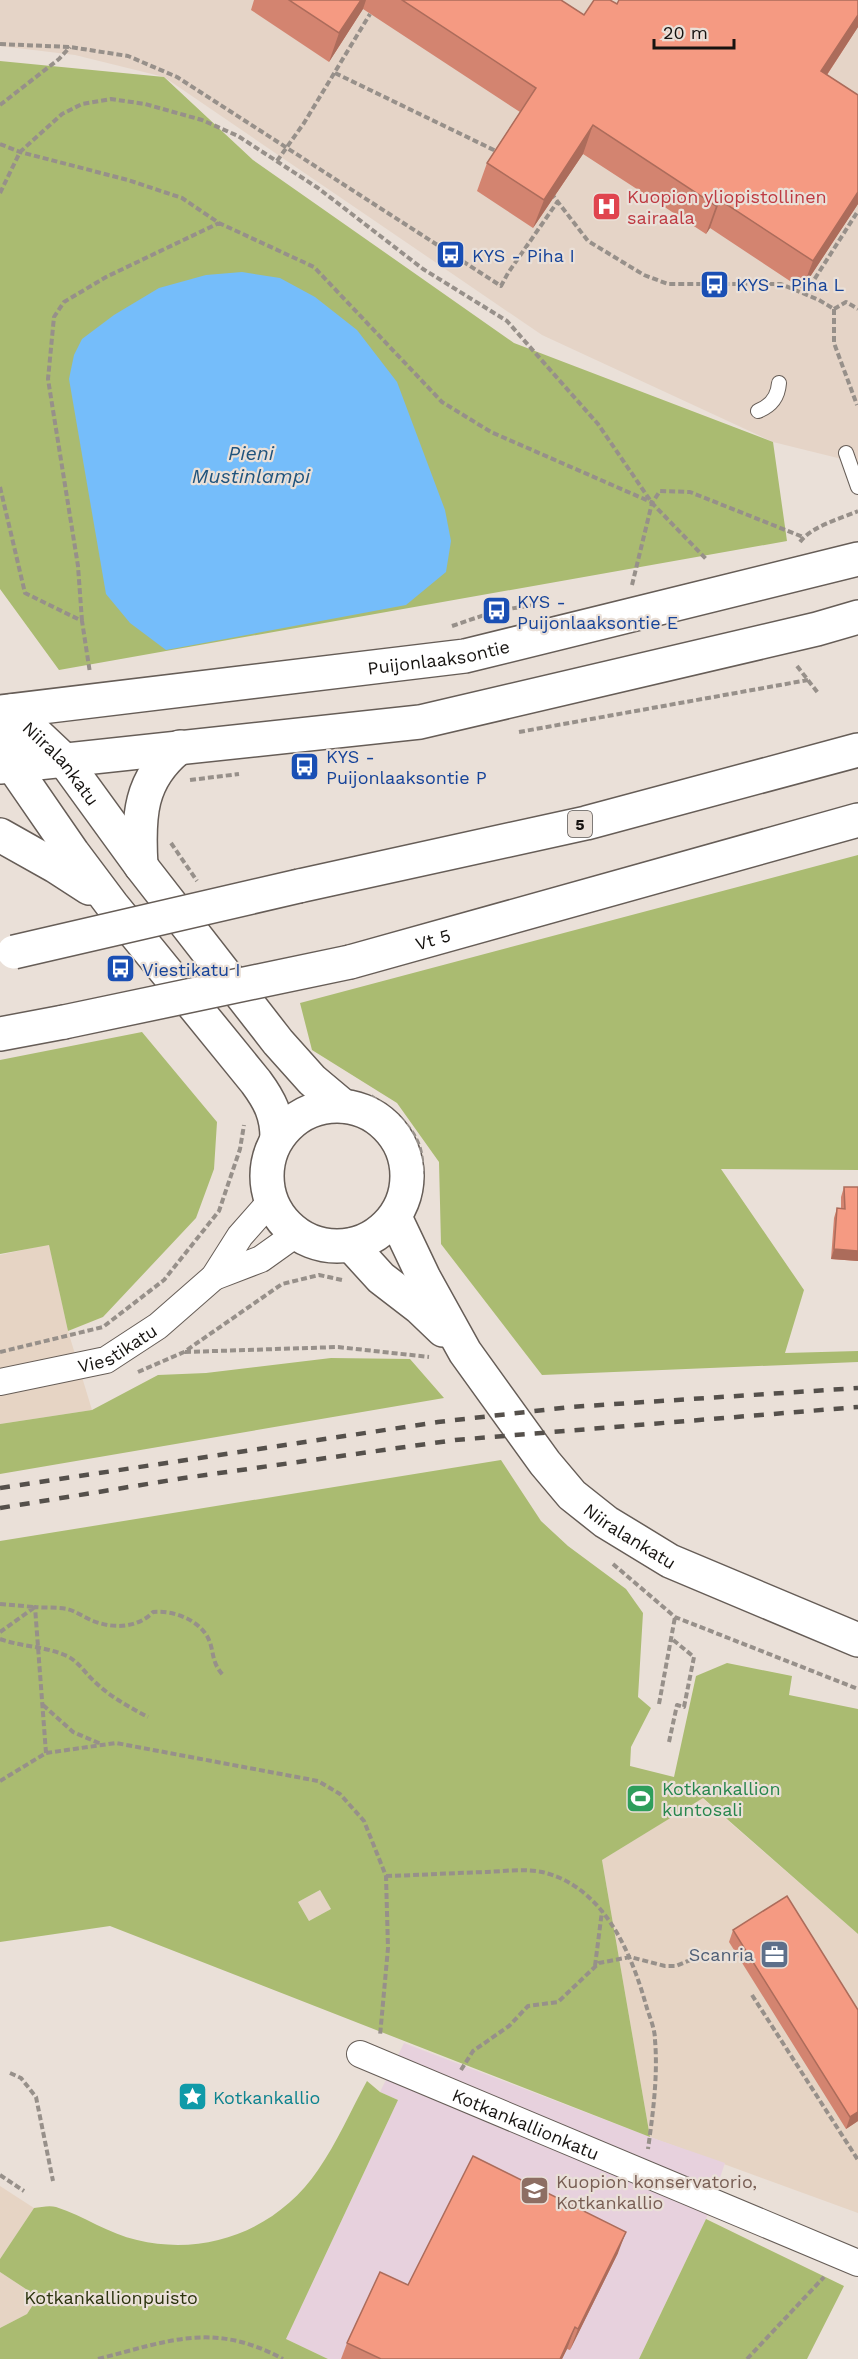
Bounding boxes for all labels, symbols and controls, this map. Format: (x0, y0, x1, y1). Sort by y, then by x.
scale bar (654, 12, 734, 50)
text: 20 m (663, 22, 708, 43)
place label: Kuopion yliopistollinen sairaala (627, 186, 827, 228)
hospital icon: Kuopion yliopistollinen sairaala (590, 190, 622, 222)
bus stop icon: KYS - Piha I (435, 239, 467, 271)
place label: KYS - Piha I (472, 245, 575, 266)
bus stop icon: KYS - Piha L (699, 268, 731, 300)
place label: KYS - Piha L (736, 274, 845, 295)
water label: Pieni Mustinlampi (192, 441, 311, 488)
place label: KYS - Puijonlaaksontie E (517, 591, 678, 633)
bus stop icon: KYS - Puijonlaaksontie E (480, 595, 512, 627)
street label: Puijonlaaksontie (366, 635, 512, 678)
street label: Niiralankatu (19, 717, 104, 809)
place label: KYS - Puijonlaaksontie P (326, 746, 487, 788)
bus stop icon: KYS - Puijonlaaksontie P (289, 750, 321, 782)
road number: 5 (568, 811, 592, 837)
street label: Vt 5 (413, 924, 453, 954)
bus stop icon: Viestikatu I (105, 953, 137, 985)
place label: Viestikatu I (142, 959, 241, 980)
street label: Viestikatu (76, 1319, 161, 1376)
street label: Niiralankatu (580, 1498, 680, 1573)
place label: Kotkankallion kuntosali (662, 1778, 781, 1820)
sports icon: Kotkankallion kuntosali (625, 1782, 657, 1814)
office icon: Scanria (759, 1938, 791, 1970)
place label: Scanria (689, 1944, 754, 1965)
place icon: Kotkankallio (176, 2081, 208, 2113)
street label: Kotkankallionkatu (449, 2084, 603, 2164)
place label: Kotkankallio (213, 2087, 320, 2108)
place label: Kuopion konservatorio, Kotkankallio (556, 2171, 757, 2213)
school or university icon: Kuopion konservatorio, Kotkankallio (519, 2175, 551, 2207)
park label: Kotkankallionpuisto (24, 2287, 198, 2308)

